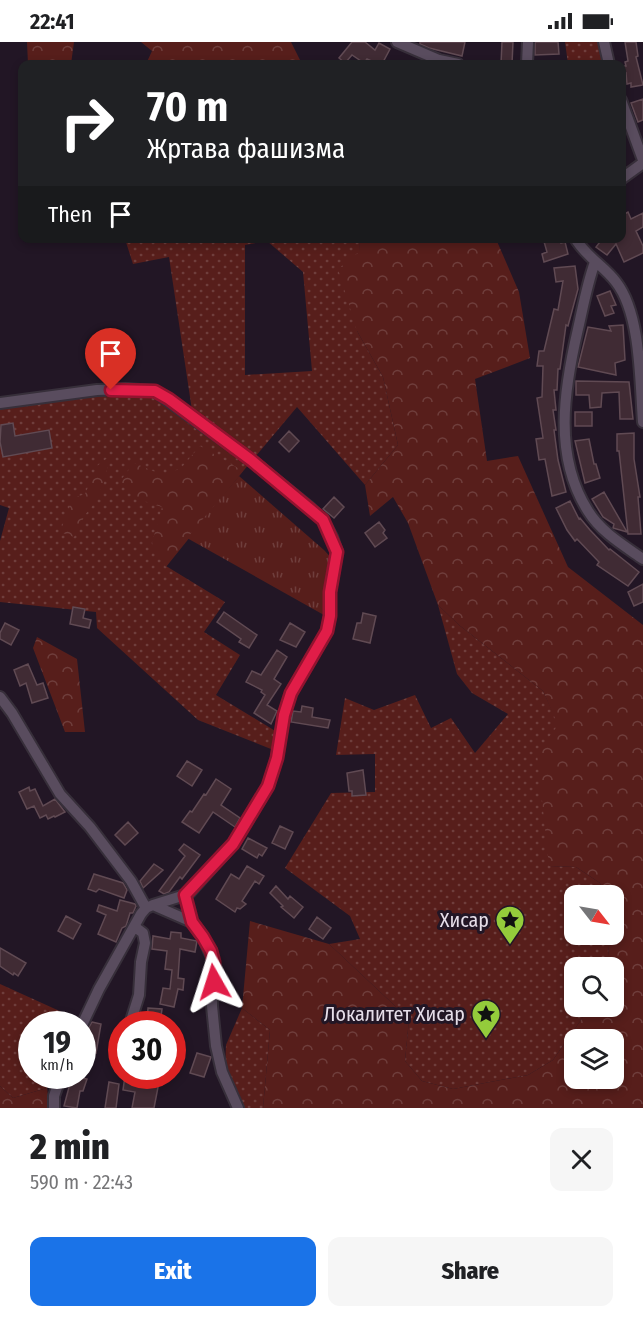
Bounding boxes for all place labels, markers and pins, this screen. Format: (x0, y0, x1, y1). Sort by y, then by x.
pin (85, 328, 136, 390)
place icon: Хисар (494, 904, 526, 946)
place label: Хисар (440, 908, 489, 932)
place icon: Локалитет Хисар (470, 998, 502, 1040)
place label: Локалитет Хисар (324, 1002, 465, 1026)

